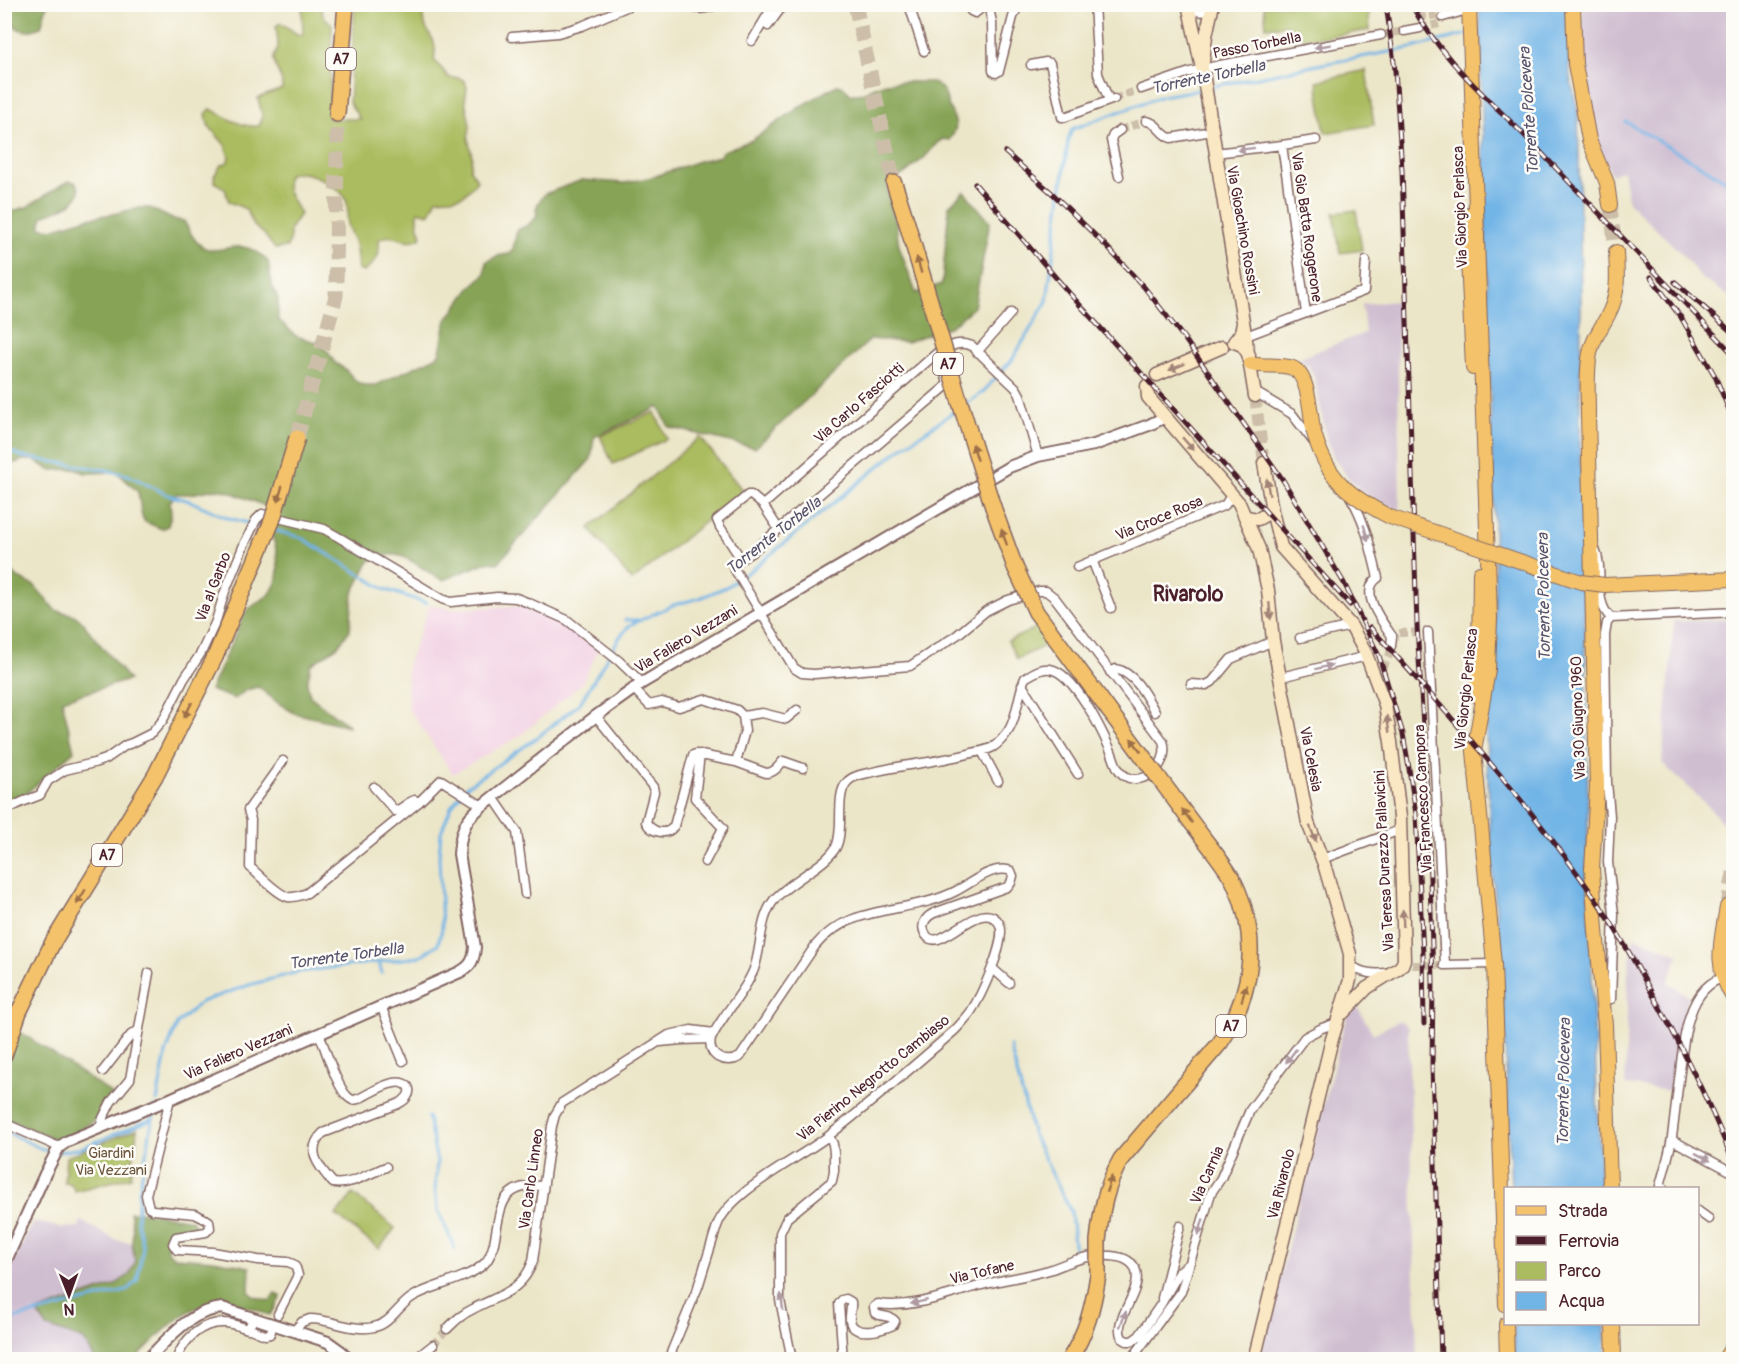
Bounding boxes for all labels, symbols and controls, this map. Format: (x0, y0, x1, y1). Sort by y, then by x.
street label: Passo Torbella (1211, 28, 1303, 63)
one-way arrow (1313, 42, 1332, 51)
water label: Torrente Polcevera (1514, 45, 1543, 175)
road number: A7 (326, 48, 356, 70)
water label: Torrente Torbella (1150, 55, 1268, 99)
one-way arrow (1237, 145, 1256, 154)
street label: Via Giorgio Perlasca (1449, 146, 1472, 268)
street label: Via Gio Batta Roggerone (1287, 151, 1327, 304)
street label: Via Gioachino Rossini (1222, 164, 1263, 296)
one-way arrow (914, 256, 923, 274)
road number: A7 (933, 353, 963, 375)
street label: Via Carlo Fasciotti (810, 359, 909, 448)
one-way arrow (1168, 363, 1186, 372)
one-way arrow (1181, 436, 1194, 451)
one-way arrow (970, 443, 980, 461)
one-way arrow (1264, 477, 1273, 496)
one-way arrow (275, 486, 284, 504)
water label: Torrente Torbella (722, 491, 826, 579)
street label: Via Croce Rosa (1113, 492, 1206, 545)
one-way arrow (1362, 524, 1371, 542)
one-way arrow (998, 528, 1008, 546)
water label: Torrente Polcevera (1533, 531, 1555, 661)
street label: Via al Garbo (191, 550, 235, 625)
district label: Rivarolo (1153, 581, 1224, 608)
street label: Via Faliero Vezzani (631, 601, 741, 678)
one-way arrow (1265, 602, 1275, 621)
street label: Via Giorgio Perlasca (1451, 627, 1482, 751)
street label: Via 30 Giugno 1960 (1567, 656, 1590, 780)
one-way arrow (1314, 661, 1333, 671)
one-way arrow (184, 701, 193, 718)
one-way arrow (1384, 715, 1393, 734)
street label: Via Francesco Campora (1410, 724, 1437, 874)
street label: Via Celesia (1295, 725, 1326, 793)
one-way arrow (1130, 738, 1142, 753)
street label: Via Teresa Durazzo Pallavicini (1370, 770, 1399, 952)
one-way arrow (1181, 808, 1193, 824)
one-way arrow (1308, 825, 1318, 843)
road number: A7 (92, 844, 122, 866)
one-way arrow (76, 889, 86, 906)
one-way arrow (1398, 909, 1407, 928)
water label: Torrente Torbella (288, 938, 406, 974)
one-way arrow (1240, 983, 1249, 1001)
street label: Via Pierino Negrotto Cambiaso (793, 1011, 954, 1146)
road number: A7 (1216, 1015, 1246, 1037)
water label: Torrente Polcevera (1553, 1016, 1575, 1146)
street label: Via Faliero Vezzani (181, 1020, 296, 1085)
one-way arrow (1285, 1049, 1297, 1064)
street label: Via Carlo Linneo (515, 1127, 548, 1231)
street label: Via Carnia (1186, 1143, 1229, 1207)
park label: Giardini Via Vezzani (75, 1144, 147, 1180)
street label: Via Rivarolo (1264, 1147, 1299, 1221)
one-way arrow (1694, 1152, 1711, 1161)
one-way arrow (1104, 1175, 1114, 1193)
legend (1504, 1187, 1699, 1325)
text: Strada (1558, 1200, 1608, 1223)
one-way arrow (1195, 1218, 1205, 1236)
text: Ferrovia (1558, 1230, 1619, 1253)
street label: Via Tofane (948, 1256, 1017, 1289)
text: Parco (1558, 1260, 1601, 1283)
north arrow (39, 1265, 99, 1325)
text: Acqua (1558, 1290, 1605, 1313)
one-way arrow (777, 1292, 786, 1311)
one-way arrow (909, 1297, 928, 1307)
text: N (63, 1299, 75, 1319)
one-way arrow (1119, 1310, 1128, 1328)

